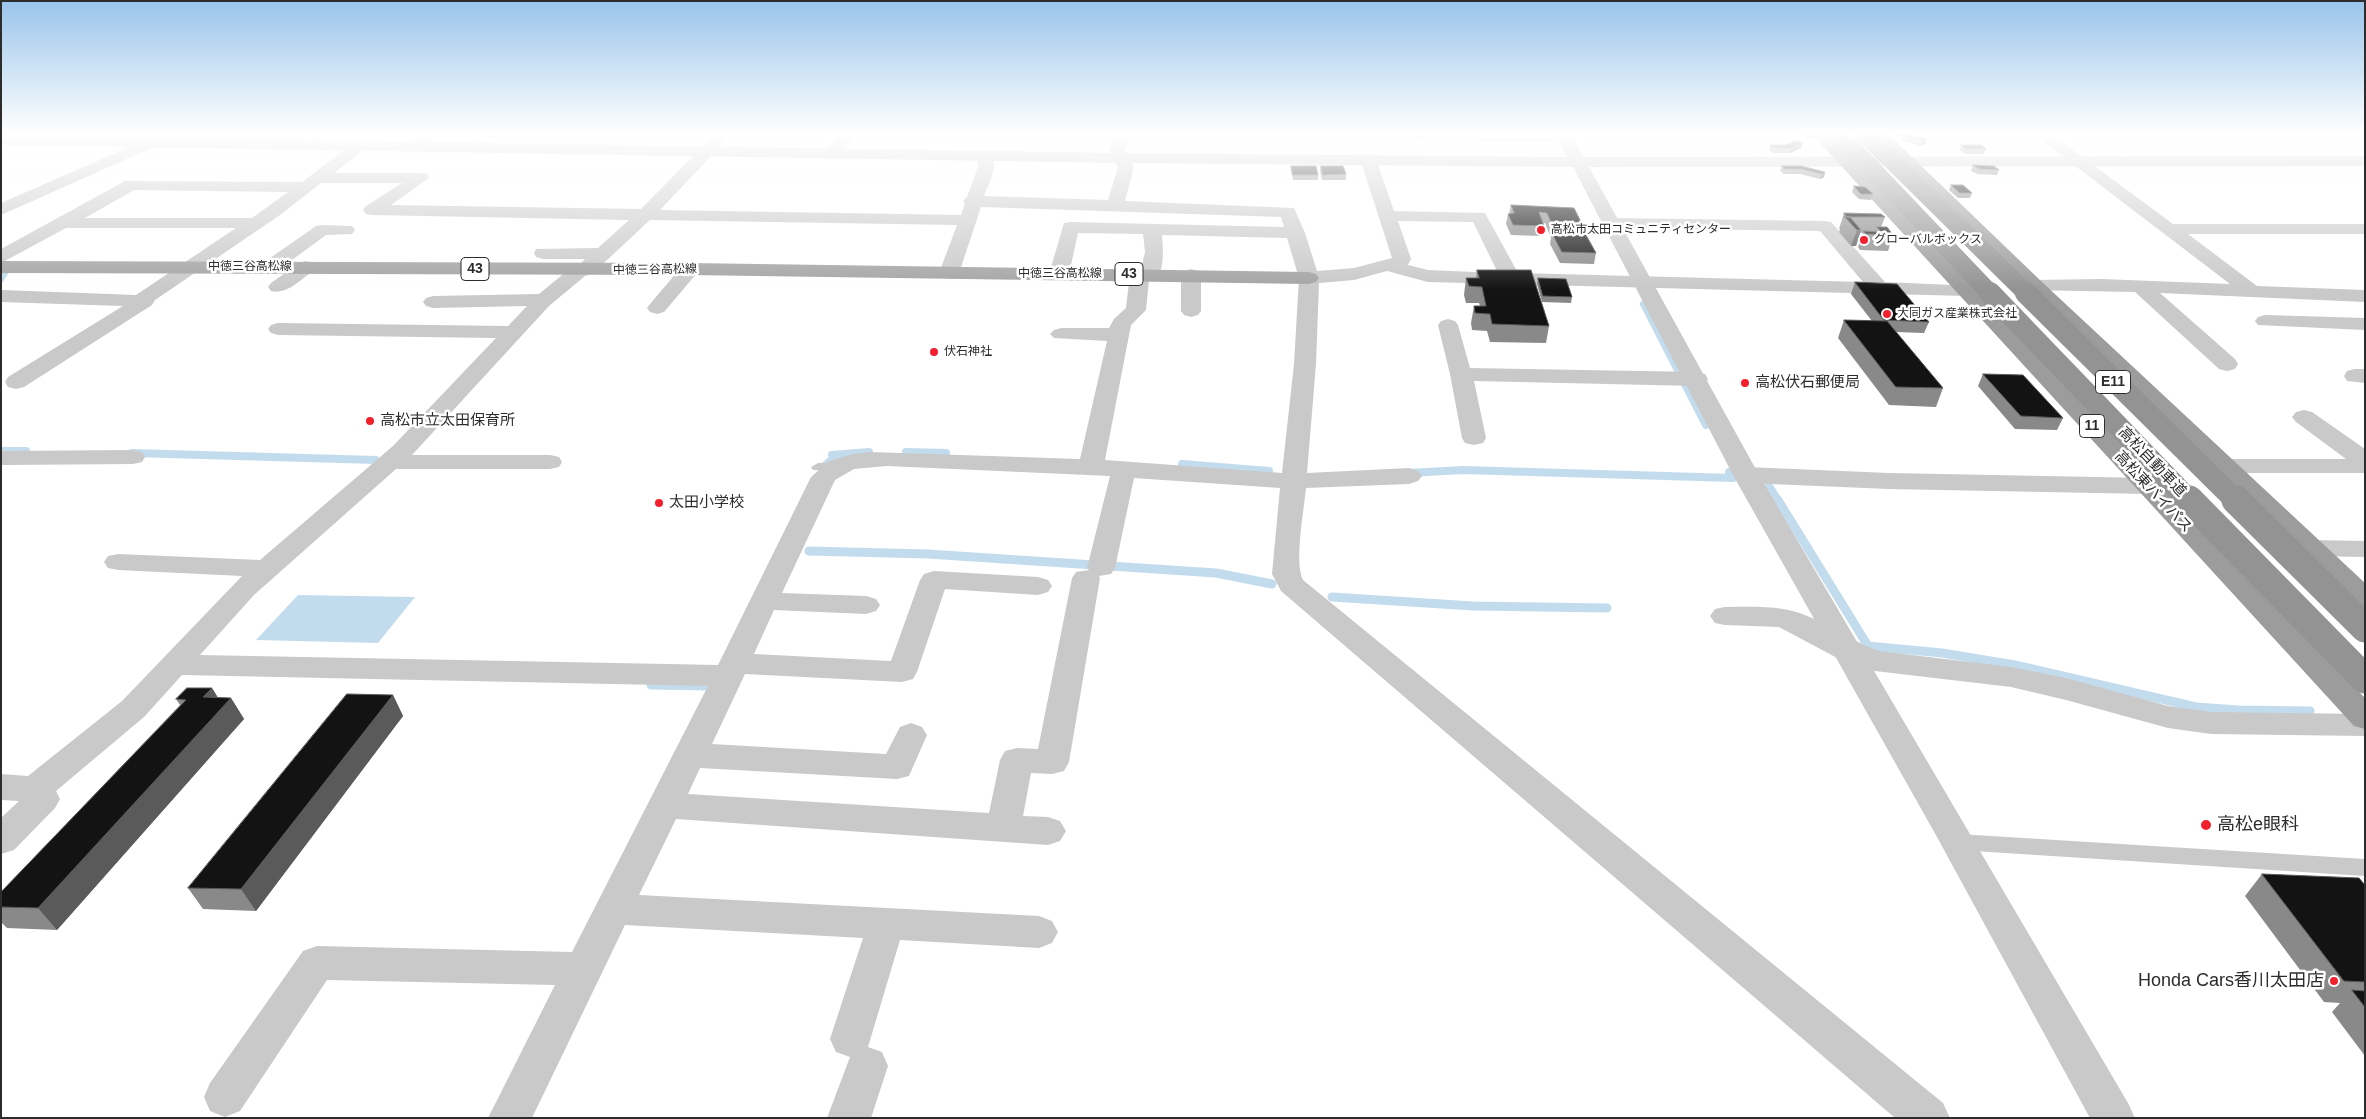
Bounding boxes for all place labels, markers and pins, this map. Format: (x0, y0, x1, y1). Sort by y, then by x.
place label: 高松市太田コミュニティセンター (1551, 223, 1731, 237)
marker: 高松市太田コミュニティセンター (1535, 224, 1547, 236)
place label: グローバルボックス (1874, 233, 1982, 247)
marker: グローバルボックス (1858, 234, 1870, 246)
place label: 大同ガス産業株式会社 (1897, 307, 2017, 321)
marker: 大同ガス産業株式会社 (1881, 308, 1893, 320)
place label: 伏石神社 (944, 345, 992, 359)
marker: 伏石神社 (928, 346, 940, 358)
place label: 高松伏石郵便局 (1755, 374, 1860, 392)
marker: 高松伏石郵便局 (1739, 377, 1751, 389)
place label: 高松市立太田保育所 (380, 412, 515, 430)
marker: 高松市立太田保育所 (364, 415, 376, 427)
place label: 太田小学校 (669, 494, 744, 512)
marker: 太田小学校 (653, 497, 665, 509)
place label: 高松e眼科 (2217, 814, 2299, 836)
marker: 高松e眼科 (2199, 818, 2213, 832)
place label: Honda Cars香川太田店 (2138, 970, 2324, 992)
marker: Honda Cars香川太田店 (2328, 975, 2340, 987)

